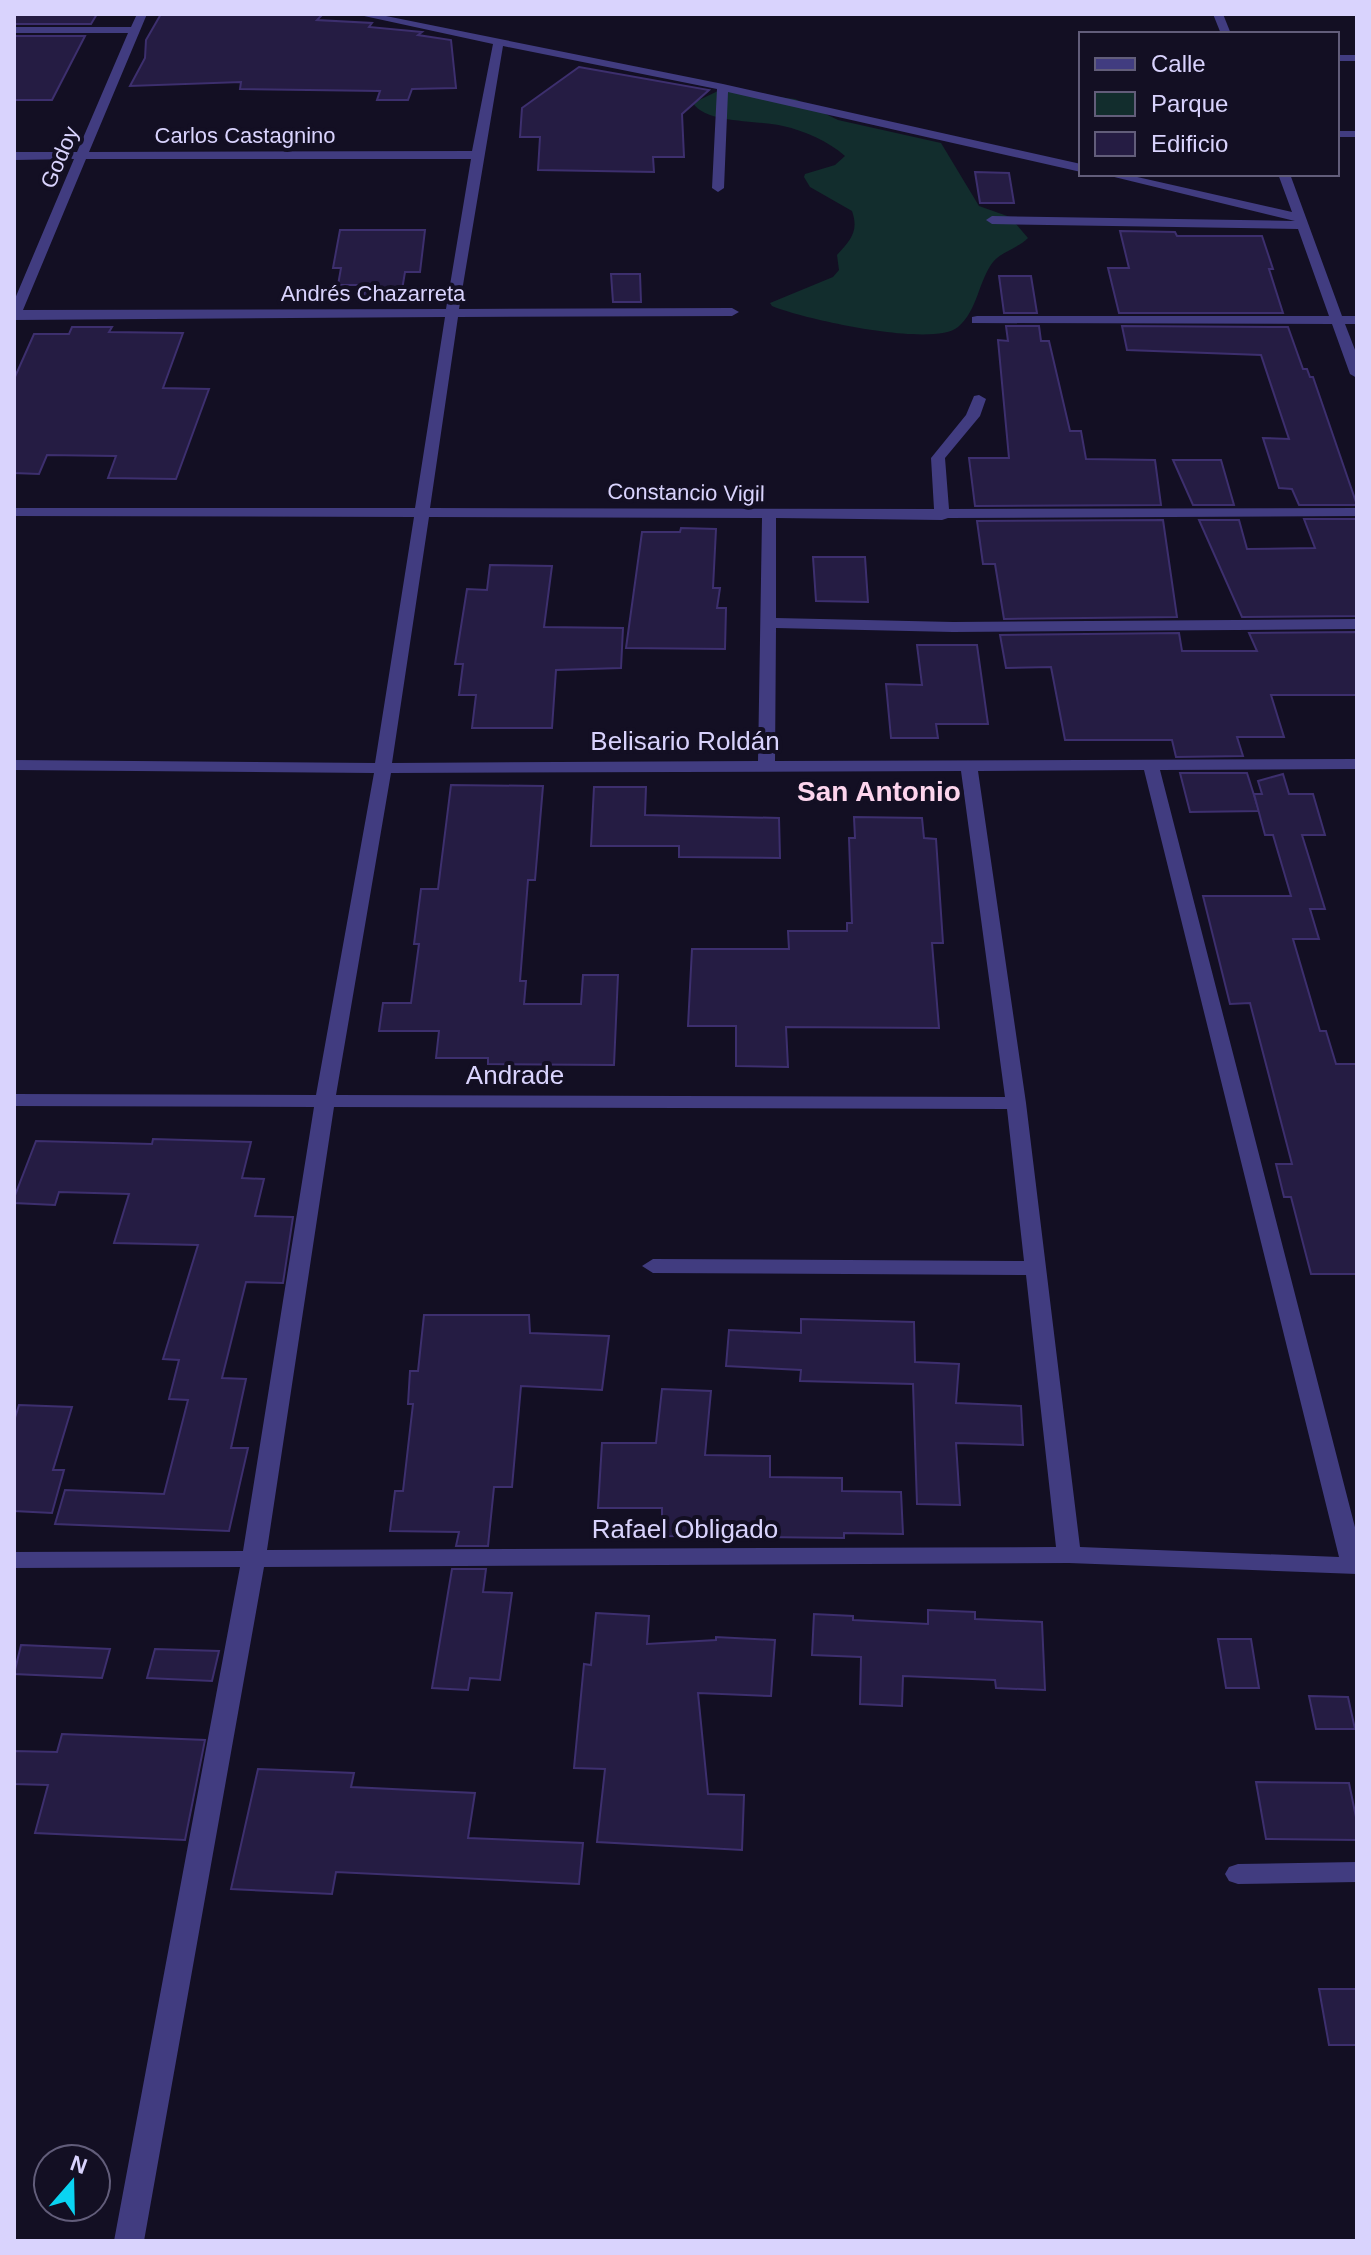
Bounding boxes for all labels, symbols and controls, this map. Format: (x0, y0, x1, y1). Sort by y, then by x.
legend (1079, 32, 1339, 176)
text: Calle (1151, 50, 1206, 77)
text: Parque (1151, 90, 1228, 117)
street label: Godoy (35, 122, 84, 192)
street label: Carlos Castagnino (155, 123, 335, 148)
text: Edificio (1151, 130, 1228, 157)
street label: Andrés Chazarreta (281, 281, 466, 306)
street label: Constancio Vigil (607, 479, 765, 506)
street label: Belisario Roldán (590, 726, 780, 756)
district label: San Antonio (797, 776, 961, 807)
street label: Andrade (466, 1060, 564, 1090)
street label: Rafael Obligado (592, 1514, 778, 1544)
north arrow (32, 2143, 112, 2223)
text: N (67, 2150, 90, 2179)

